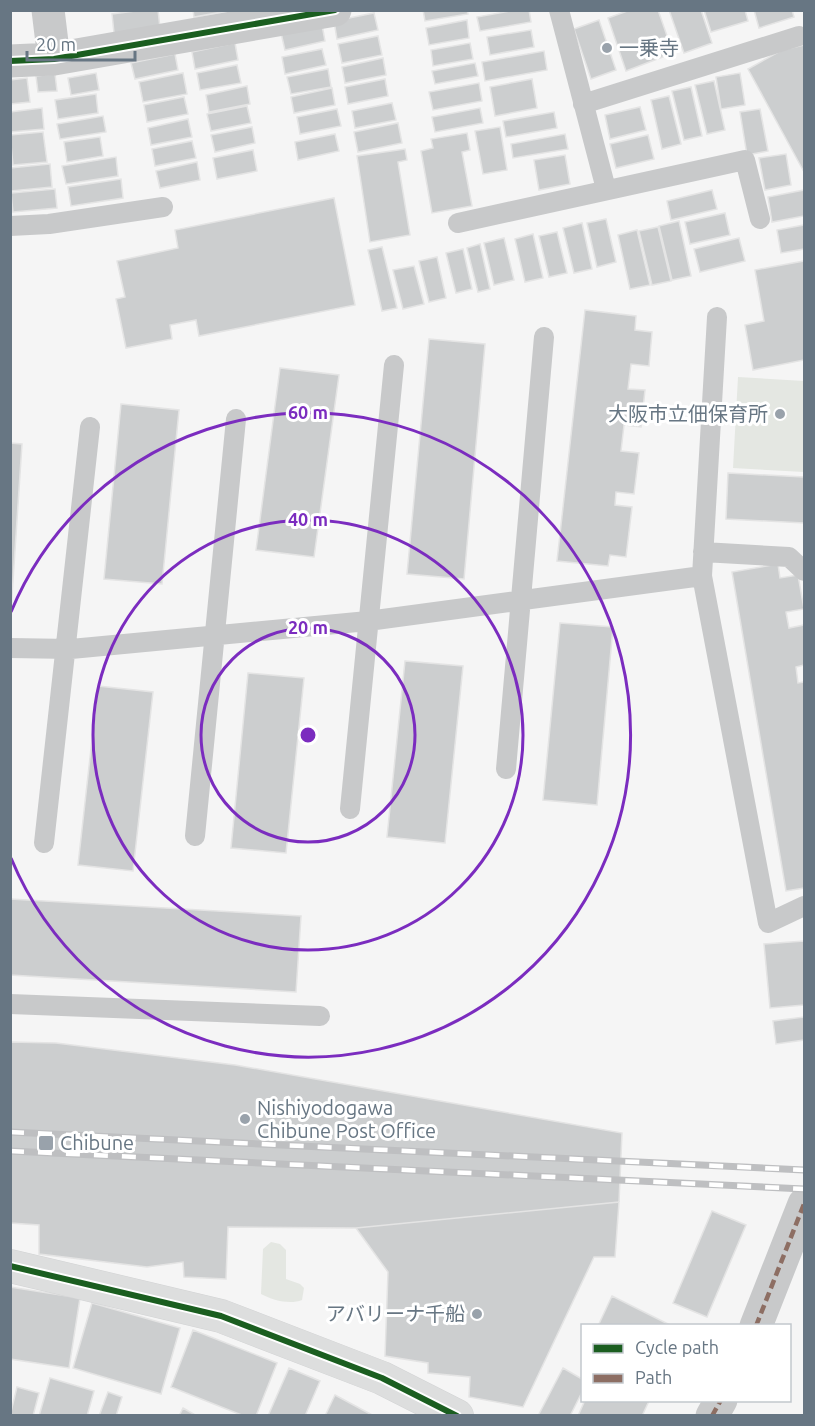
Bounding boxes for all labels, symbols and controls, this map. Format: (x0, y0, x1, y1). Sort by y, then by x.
scale bar (27, 24, 135, 62)
text: 20 m (36, 34, 76, 54)
place label: 一乗寺 (619, 36, 679, 59)
marker: 一乗寺 (600, 41, 614, 55)
text: 60 m (288, 402, 328, 422)
place label: 大阪市立佃保育所 (608, 402, 768, 425)
marker: 大阪市立佃保育所 (773, 407, 787, 421)
text: 40 m (288, 509, 328, 529)
text: 20 m (288, 617, 328, 637)
centre of rings (298, 725, 318, 745)
place label: Nishiyodogawa Chibune Post Office (257, 1096, 436, 1142)
marker: Nishiyodogawa Chibune Post Office (238, 1112, 252, 1126)
place label: Chibune (60, 1131, 134, 1154)
marker: Chibune (37, 1134, 55, 1152)
place label: アバリーナ千船 (326, 1302, 465, 1325)
marker: アバリーナ千船 (470, 1307, 484, 1321)
legend (581, 1324, 791, 1402)
text: Cycle path (635, 1337, 719, 1357)
text: Path (635, 1367, 672, 1387)

